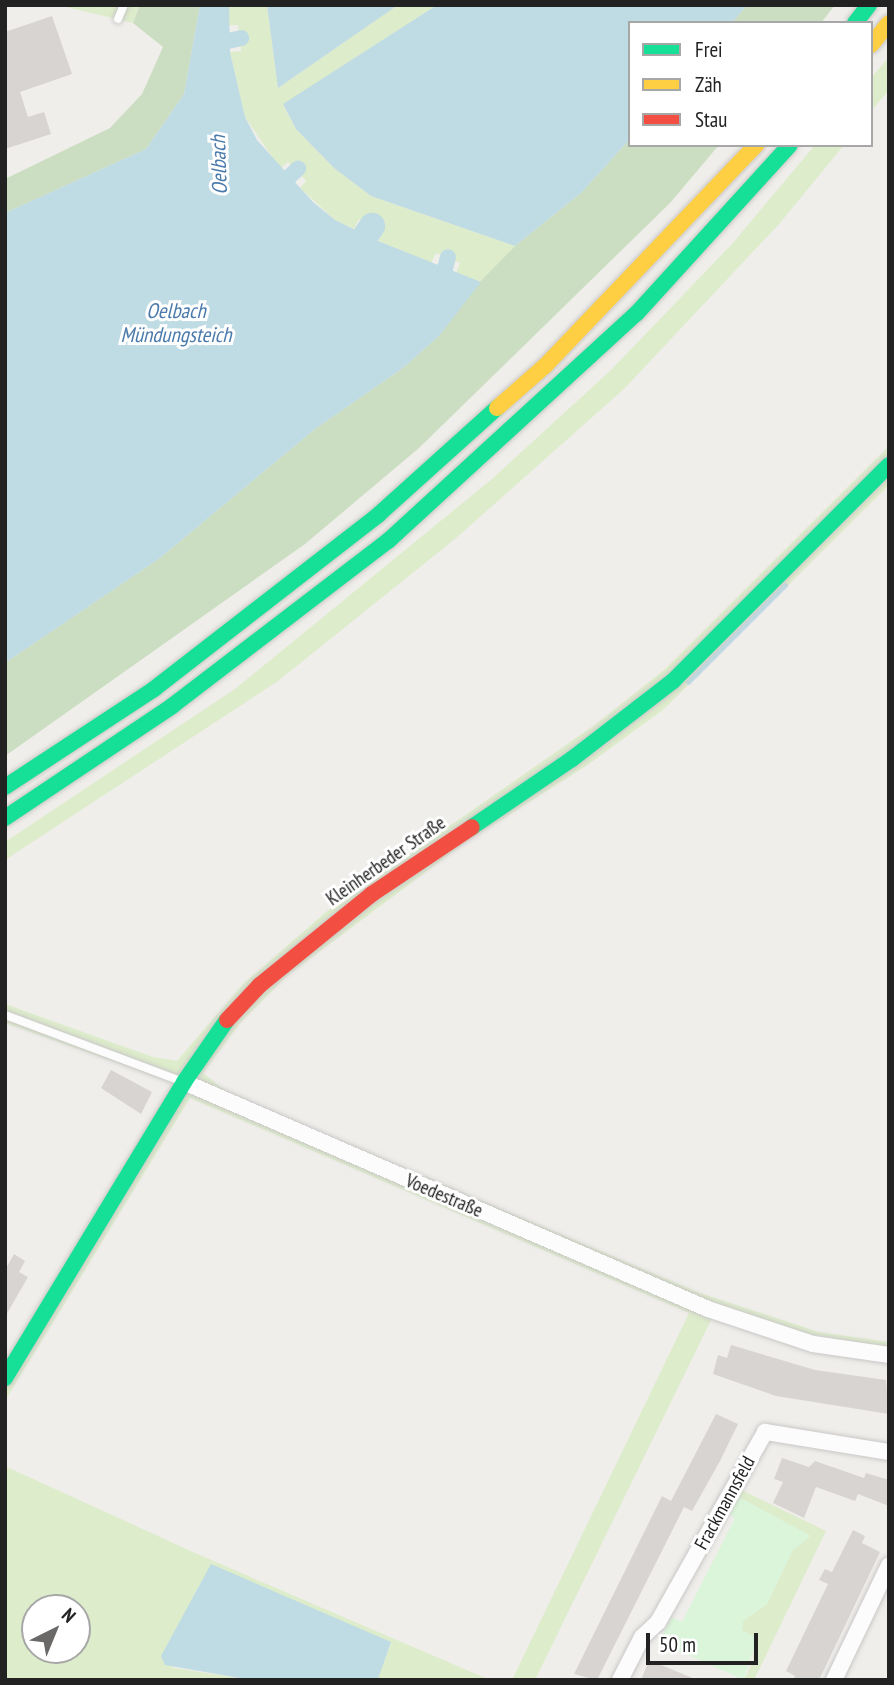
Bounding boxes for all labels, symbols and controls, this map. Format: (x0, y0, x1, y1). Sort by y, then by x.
legend (628, 21, 873, 147)
text: Frei (695, 36, 723, 63)
text: Zäh (695, 71, 722, 98)
text: Stau (695, 106, 727, 133)
water label: Oelbach (205, 135, 233, 195)
water label: Oelbach Mündungsteich (121, 298, 231, 348)
street label: Kleinherbeder Straße (322, 811, 450, 911)
street label: Voedestraße (402, 1170, 486, 1222)
street label: Frackmannsfeld (690, 1452, 760, 1554)
north arrow (21, 1594, 91, 1664)
text: N (57, 1603, 81, 1627)
scale bar (649, 1618, 761, 1662)
text: 50 m (659, 1631, 696, 1658)

